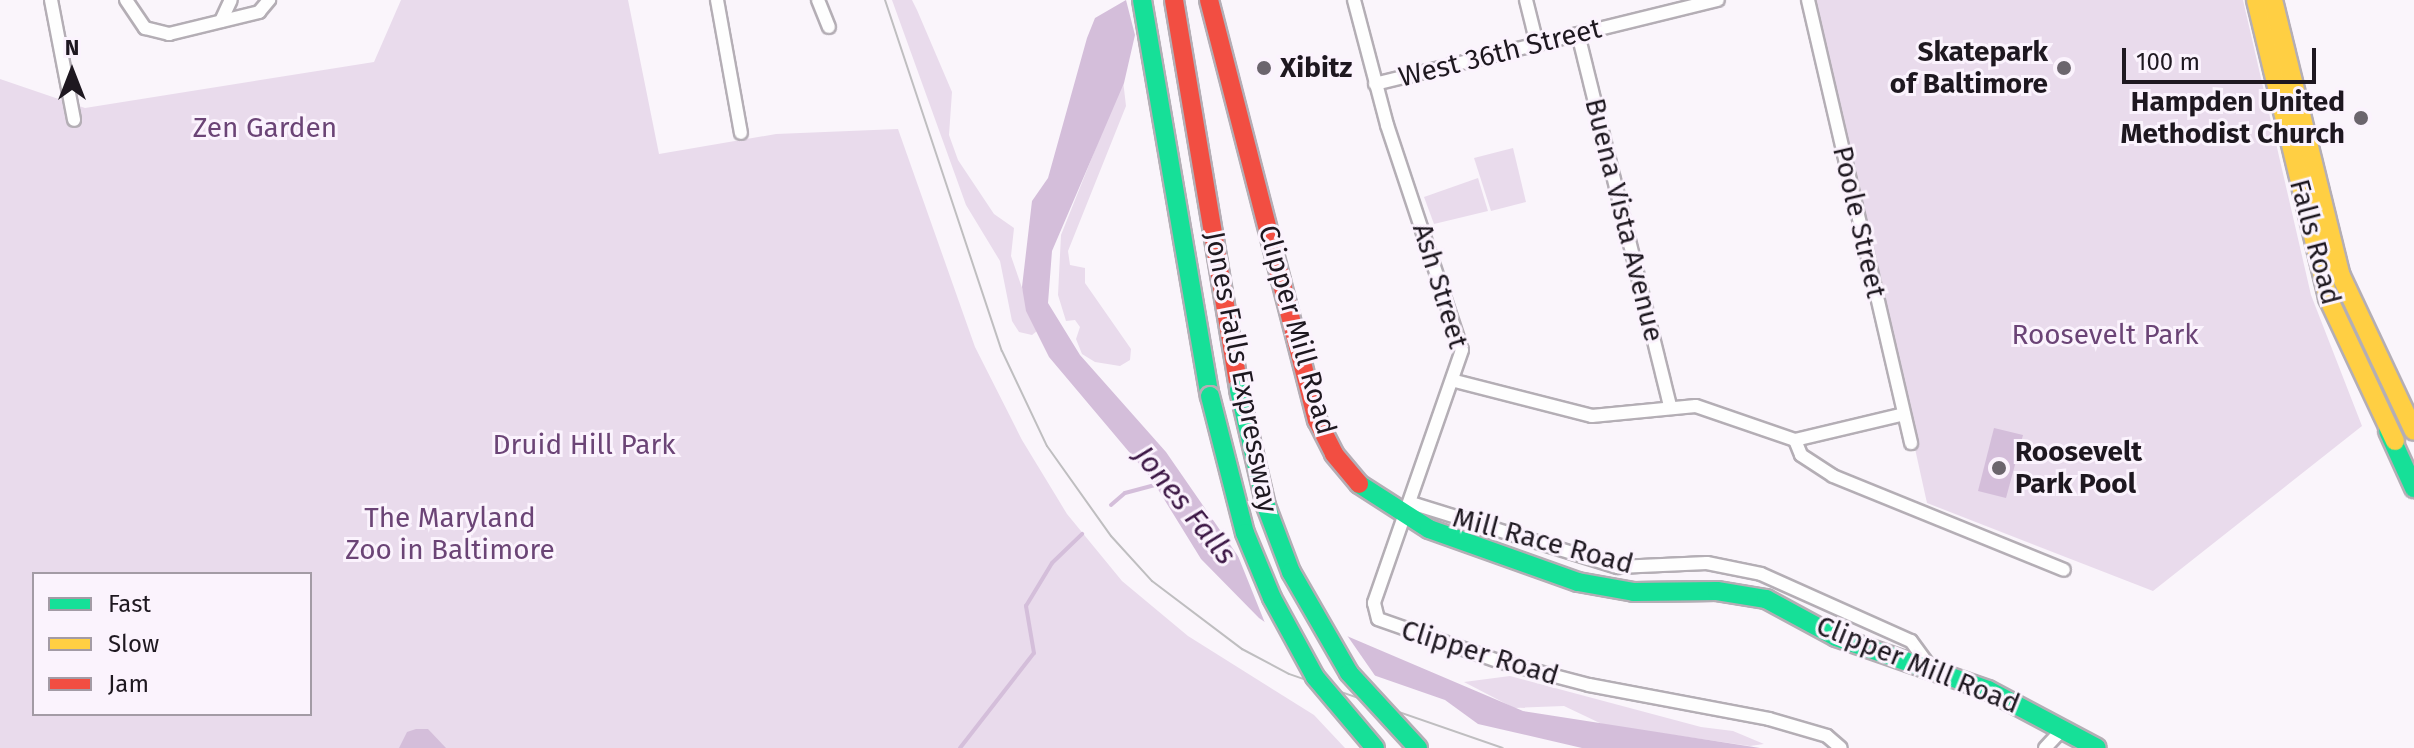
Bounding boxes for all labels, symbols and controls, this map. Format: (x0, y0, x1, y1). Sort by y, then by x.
street label: West 36th Street (1395, 12, 1605, 94)
north arrow (32, 32, 112, 112)
scale bar (2126, 32, 2320, 82)
text: N (65, 34, 79, 61)
place label: Skatepark of Baltimore (1890, 35, 2048, 101)
text: 100 m (2136, 48, 2200, 76)
place label: Xibitz (1280, 51, 1352, 85)
marker: Xibitz (1255, 59, 1273, 77)
marker: Skatepark of Baltimore (2055, 59, 2073, 77)
place label: Hampden United Methodist Church (2121, 85, 2345, 151)
street label: Buena Vista Avenue (1577, 95, 1671, 345)
marker: Hampden United Methodist Church (2352, 109, 2370, 127)
park label: Zen Garden (193, 111, 337, 145)
street label: Poole Street (1825, 143, 1893, 301)
street label: Falls Road (2282, 176, 2348, 308)
street label: Ash Street (1405, 219, 1475, 353)
street label: Clipper Mill Road (1251, 221, 1343, 439)
street label: Jones Falls Expressway (1197, 229, 1285, 515)
park label: Roosevelt Park (2011, 318, 2199, 352)
park label: Druid Hill Park (492, 428, 676, 462)
place label: Roosevelt Park Pool (2015, 435, 2142, 501)
water label: Jones Falls (1126, 438, 1244, 572)
marker: Roosevelt Park Pool (1990, 459, 2008, 477)
park label: The Maryland Zoo in Baltimore (345, 501, 555, 567)
street label: Mill Race Road (1449, 501, 1637, 581)
legend (32, 572, 312, 716)
text: Fast (108, 590, 151, 618)
street label: Clipper Mill Road (1811, 609, 2025, 721)
street label: Clipper Road (1397, 613, 1563, 693)
text: Slow (108, 630, 159, 658)
text: Jam (108, 670, 149, 698)

